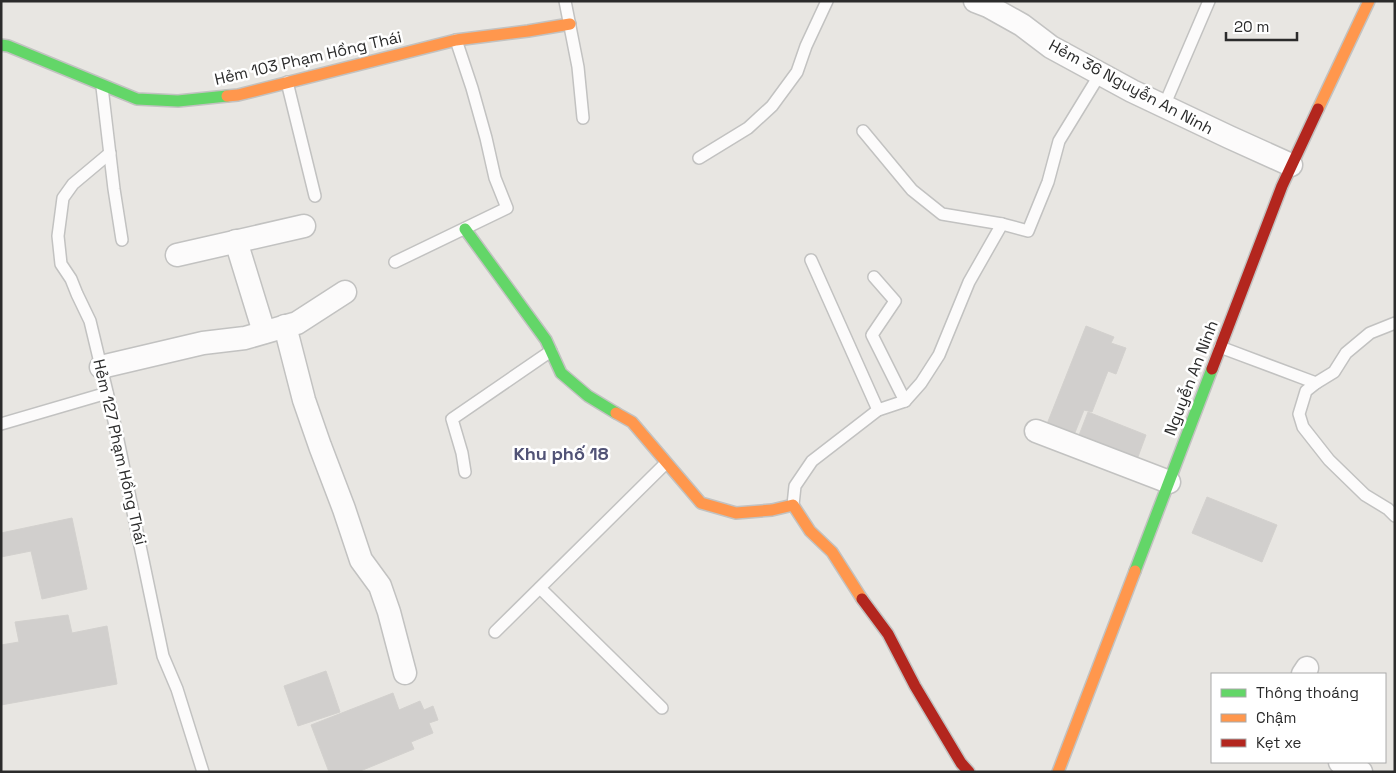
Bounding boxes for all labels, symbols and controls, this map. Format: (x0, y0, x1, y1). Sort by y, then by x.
scale bar (1226, 10, 1297, 42)
text: 20 m (1234, 17, 1269, 36)
street label: Hẻm 103 Phạm Hồng Thái (212, 26, 404, 90)
street label: Hẻm 36 Nguyễn An Ninh (1045, 35, 1217, 139)
street label: Nguyễn An Ninh (1159, 317, 1223, 439)
street label: Hẻm 127 Phạm Hồng Thái (88, 357, 152, 547)
district label: Khu phố 18 (514, 442, 609, 465)
legend (1211, 673, 1386, 763)
text: Thông thoáng (1256, 683, 1359, 702)
text: Chậm (1256, 708, 1296, 727)
text: Kẹt xe (1256, 733, 1302, 752)

